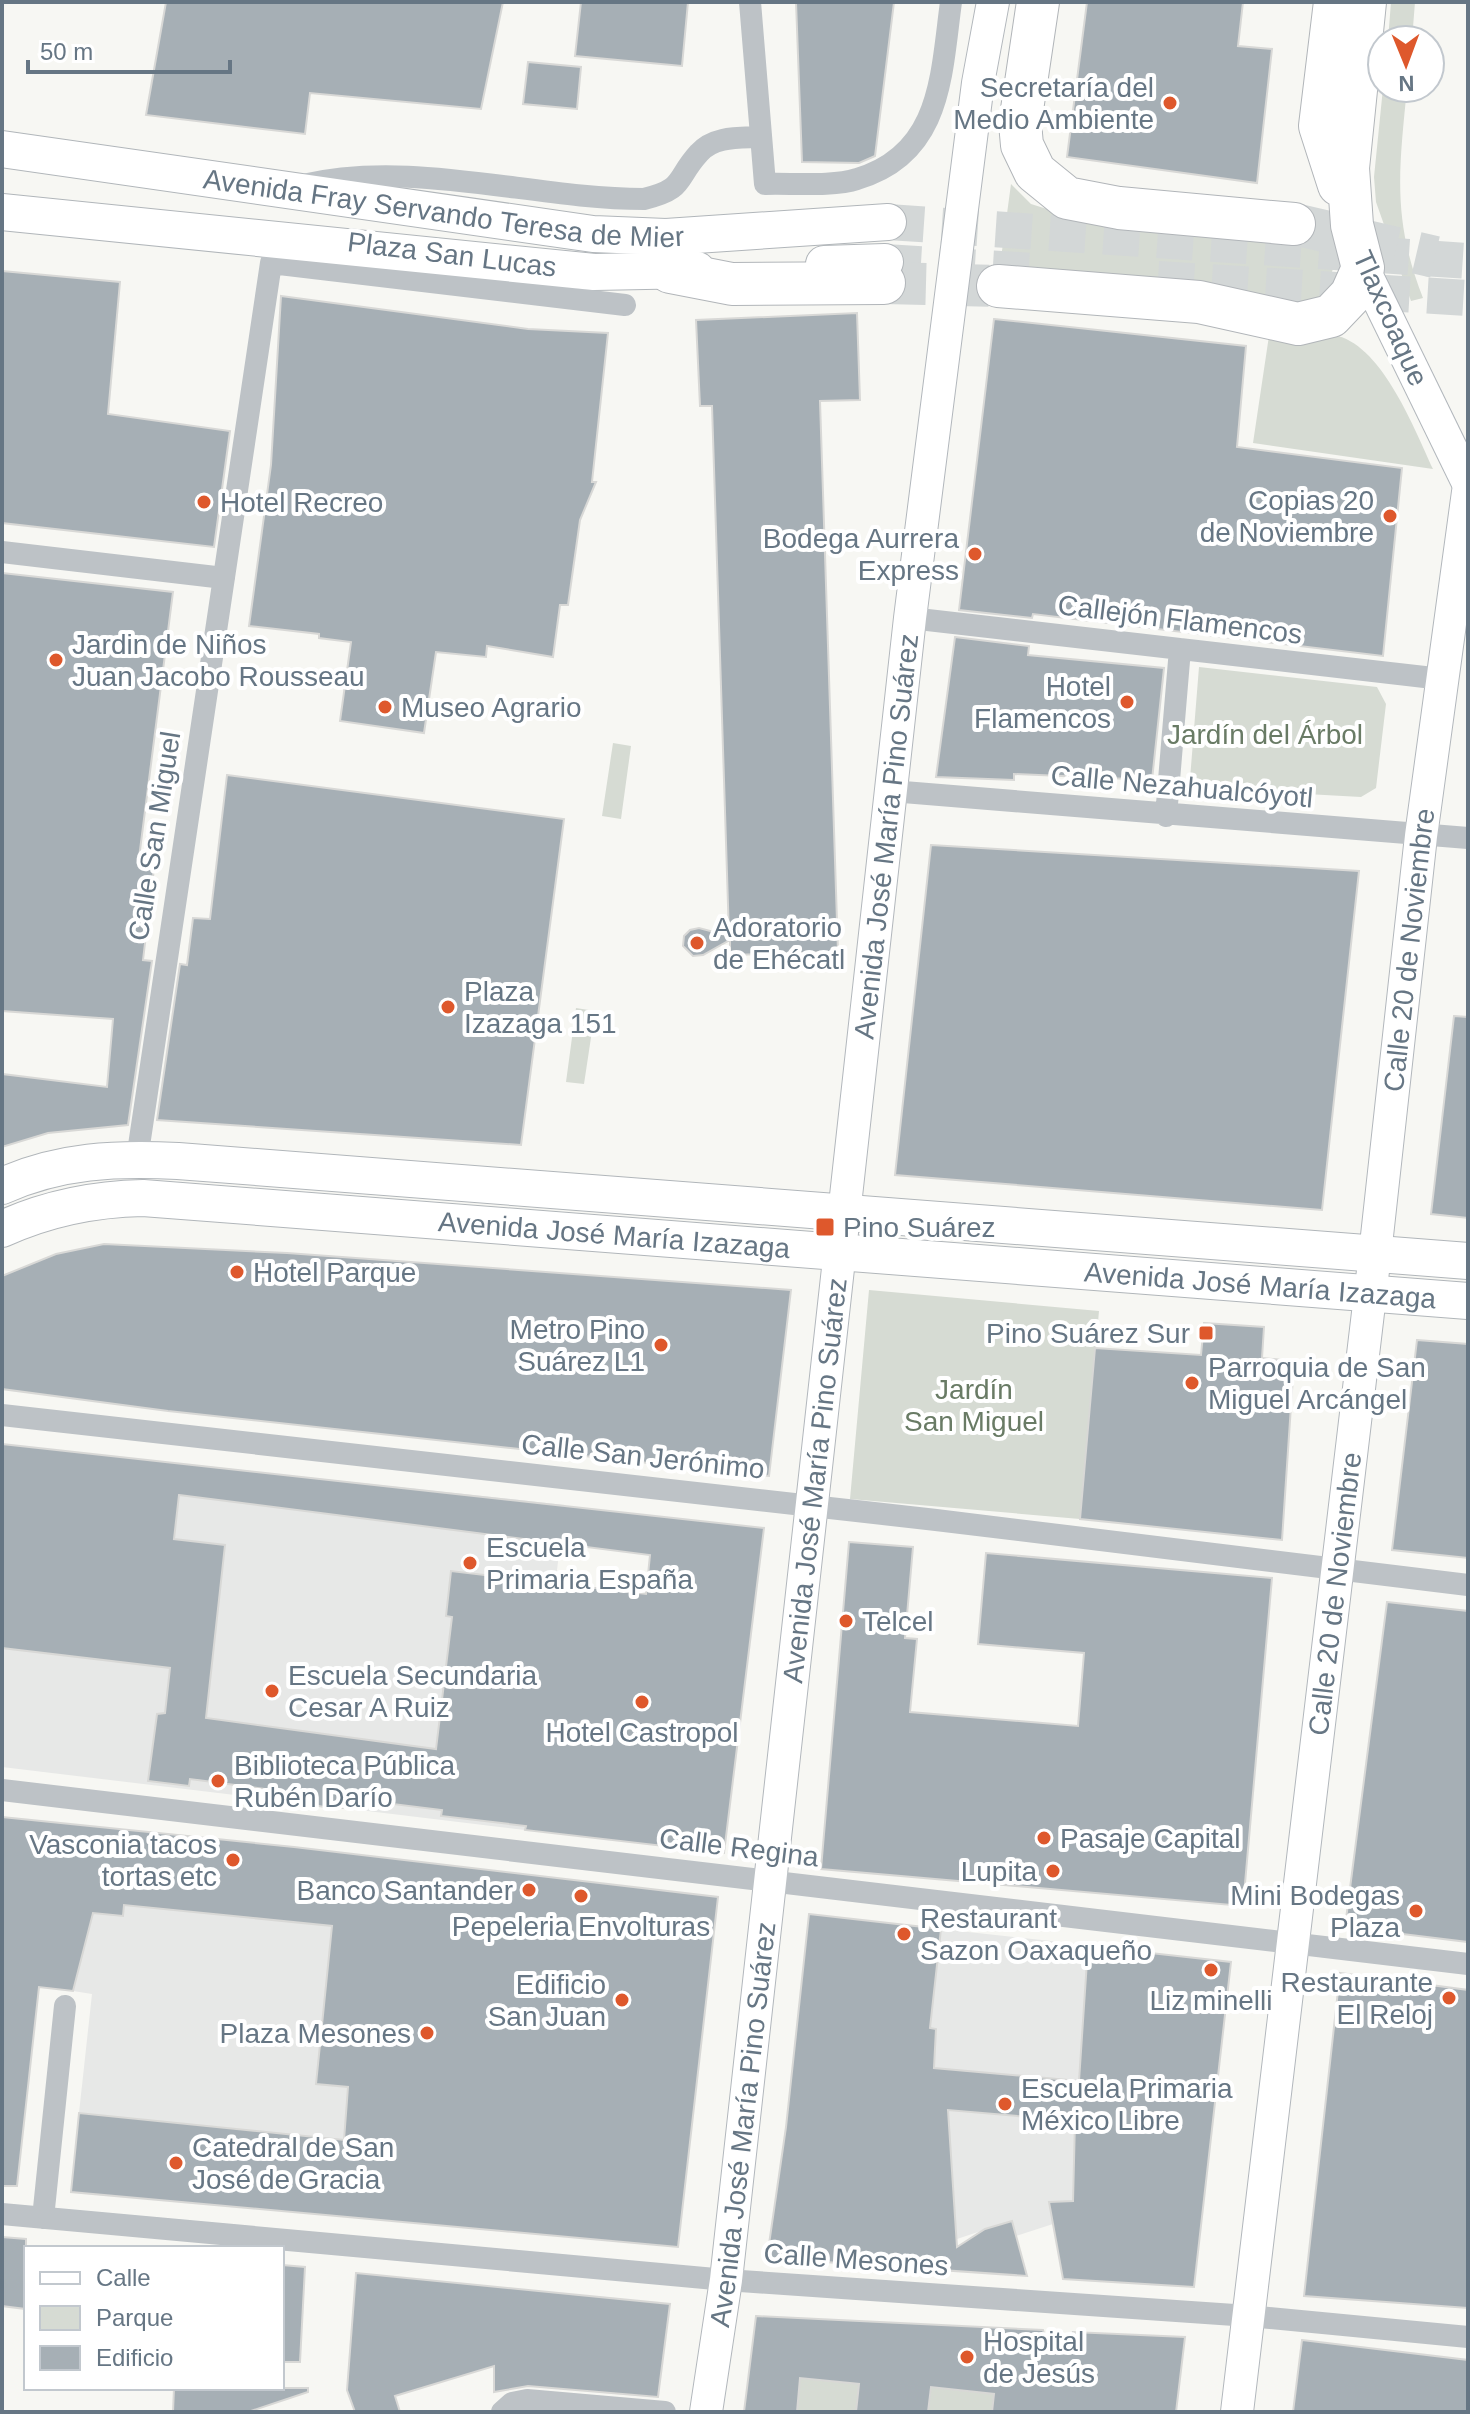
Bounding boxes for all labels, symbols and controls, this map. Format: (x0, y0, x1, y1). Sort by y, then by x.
scale bar (28, 24, 230, 74)
north arrow (1366, 24, 1446, 104)
text: 50 m (40, 38, 93, 65)
text: N (1398, 71, 1415, 96)
place label: Secretaría del Medio Ambiente (953, 72, 1154, 135)
marker: Secretaría del Medio Ambiente (1161, 94, 1179, 112)
street label: Avenida Fray Servando Teresa de Mier (201, 163, 685, 253)
street label: Plaza San Lucas (346, 226, 558, 283)
street label: Tlaxcoaque (1347, 246, 1434, 391)
place label: Copias 20 de Noviembre (1200, 485, 1374, 548)
place label: Hotel Recreo (220, 487, 383, 518)
marker: Hotel Recreo (195, 493, 213, 511)
marker: Copias 20 de Noviembre (1381, 507, 1399, 525)
place label: Bodega Aurrera Express (763, 523, 959, 586)
marker: Bodega Aurrera Express (966, 545, 984, 563)
street label: Callejón Flamencos (1056, 589, 1304, 650)
place label: Jardin de Niños Juan Jacobo Rousseau (72, 629, 365, 692)
street label: Avenida José María Pino Suárez (849, 632, 924, 1041)
marker: Jardin de Niños Juan Jacobo Rousseau (47, 651, 65, 669)
place label: Hotel Flamencos (974, 671, 1111, 734)
place label: Museo Agrario (401, 692, 582, 723)
marker: Hotel Flamencos (1118, 693, 1136, 711)
marker: Museo Agrario (376, 698, 394, 716)
park label: Jardín del Árbol (1167, 719, 1363, 750)
street label: Calle San Miguel (123, 729, 186, 943)
street label: Calle Nezahualcóyotl (1050, 760, 1314, 813)
street label: Calle 20 de Noviembre (1378, 806, 1441, 1093)
place label: Adoratorio de Ehécatl (713, 912, 845, 975)
marker: Adoratorio de Ehécatl (688, 934, 706, 952)
place label: Plaza Izazaga 151 (464, 976, 617, 1039)
marker: Plaza Izazaga 151 (439, 998, 457, 1016)
street label: Avenida José María Izazaga (437, 1206, 792, 1264)
place label: Pino Suárez (843, 1212, 996, 1243)
marker: Pino Suárez (814, 1216, 836, 1238)
street label: Avenida José María Izazaga (1083, 1256, 1438, 1315)
place label: Hotel Parque (253, 1257, 416, 1288)
marker: Hotel Parque (228, 1263, 246, 1281)
street label: Avenida José María Pino Suárez (777, 1276, 853, 1685)
place label: Metro Pino Suárez L1 (510, 1314, 645, 1377)
place label: Pino Suárez Sur (986, 1318, 1190, 1349)
marker: Pino Suárez Sur (1197, 1324, 1215, 1342)
marker: Metro Pino Suárez L1 (652, 1336, 670, 1354)
place label: Parroquia de San Miguel Arcángel (1208, 1352, 1426, 1415)
park label: Jardín San Miguel (904, 1374, 1044, 1437)
marker: Parroquia de San Miguel Arcángel (1183, 1374, 1201, 1392)
street label: Calle San Jerónimo (520, 1428, 766, 1485)
street label: Calle 20 de Noviembre (1303, 1451, 1367, 1737)
place label: Escuela Primaria España (486, 1532, 693, 1595)
marker: Escuela Primaria España (461, 1554, 479, 1572)
place label: Telcel (862, 1606, 934, 1637)
marker: Telcel (837, 1612, 855, 1630)
place label: Escuela Secundaria Cesar A Ruiz (288, 1660, 537, 1723)
marker: Escuela Secundaria Cesar A Ruiz (263, 1682, 281, 1700)
marker: Hotel Castropol (633, 1693, 651, 1711)
place label: Hotel Castropol (546, 1717, 738, 1748)
place label: Biblioteca Pública Rubén Darío (234, 1750, 455, 1813)
marker: Biblioteca Pública Rubén Darío (209, 1772, 227, 1790)
street label: Calle Regina (657, 1822, 821, 1873)
place label: Pasaje Capital (1060, 1823, 1241, 1854)
place label: Vasconia tacos tortas etc (29, 1829, 217, 1892)
marker: Pasaje Capital (1035, 1829, 1053, 1847)
marker: Vasconia tacos tortas etc (224, 1851, 242, 1869)
place label: Lupita (961, 1856, 1037, 1887)
marker: Lupita (1044, 1862, 1062, 1880)
place label: Banco Santander (297, 1875, 513, 1906)
place label: Mini Bodegas Plaza (1230, 1880, 1400, 1943)
marker: Banco Santander (520, 1881, 538, 1899)
marker: Pepeleria Envolturas (572, 1887, 590, 1905)
marker: Mini Bodegas Plaza (1407, 1902, 1425, 1920)
place label: Restaurant Sazon Oaxaqueño (920, 1903, 1152, 1966)
place label: Pepeleria Envolturas (452, 1911, 710, 1942)
street label: Avenida José María Pino Suárez (704, 1920, 782, 2329)
marker: Restaurant Sazon Oaxaqueño (895, 1925, 913, 1943)
marker: Liz minelli (1202, 1961, 1220, 1979)
place label: Restaurante El Reloj (1280, 1967, 1433, 2030)
place label: Edificio San Juan (488, 1969, 606, 2032)
place label: Liz minelli (1150, 1985, 1272, 2016)
marker: Restaurante El Reloj (1440, 1989, 1458, 2007)
marker: Edificio San Juan (613, 1991, 631, 2009)
place label: Plaza Mesones (220, 2018, 411, 2049)
marker: Plaza Mesones (418, 2024, 436, 2042)
place label: Escuela Primaria México Libre (1021, 2073, 1233, 2136)
marker: Escuela Primaria México Libre (996, 2095, 1014, 2113)
place label: Catedral de San José de Gracia (192, 2132, 394, 2195)
marker: Catedral de San José de Gracia (167, 2154, 185, 2172)
street label: Calle Mesones (763, 2238, 949, 2281)
legend (24, 2246, 284, 2390)
text: Calle (96, 2264, 151, 2291)
text: Parque (96, 2304, 173, 2331)
place label: Hospital de Jesús (983, 2326, 1095, 2389)
text: Edificio (96, 2344, 173, 2371)
marker: Hospital de Jesús (958, 2348, 976, 2366)

